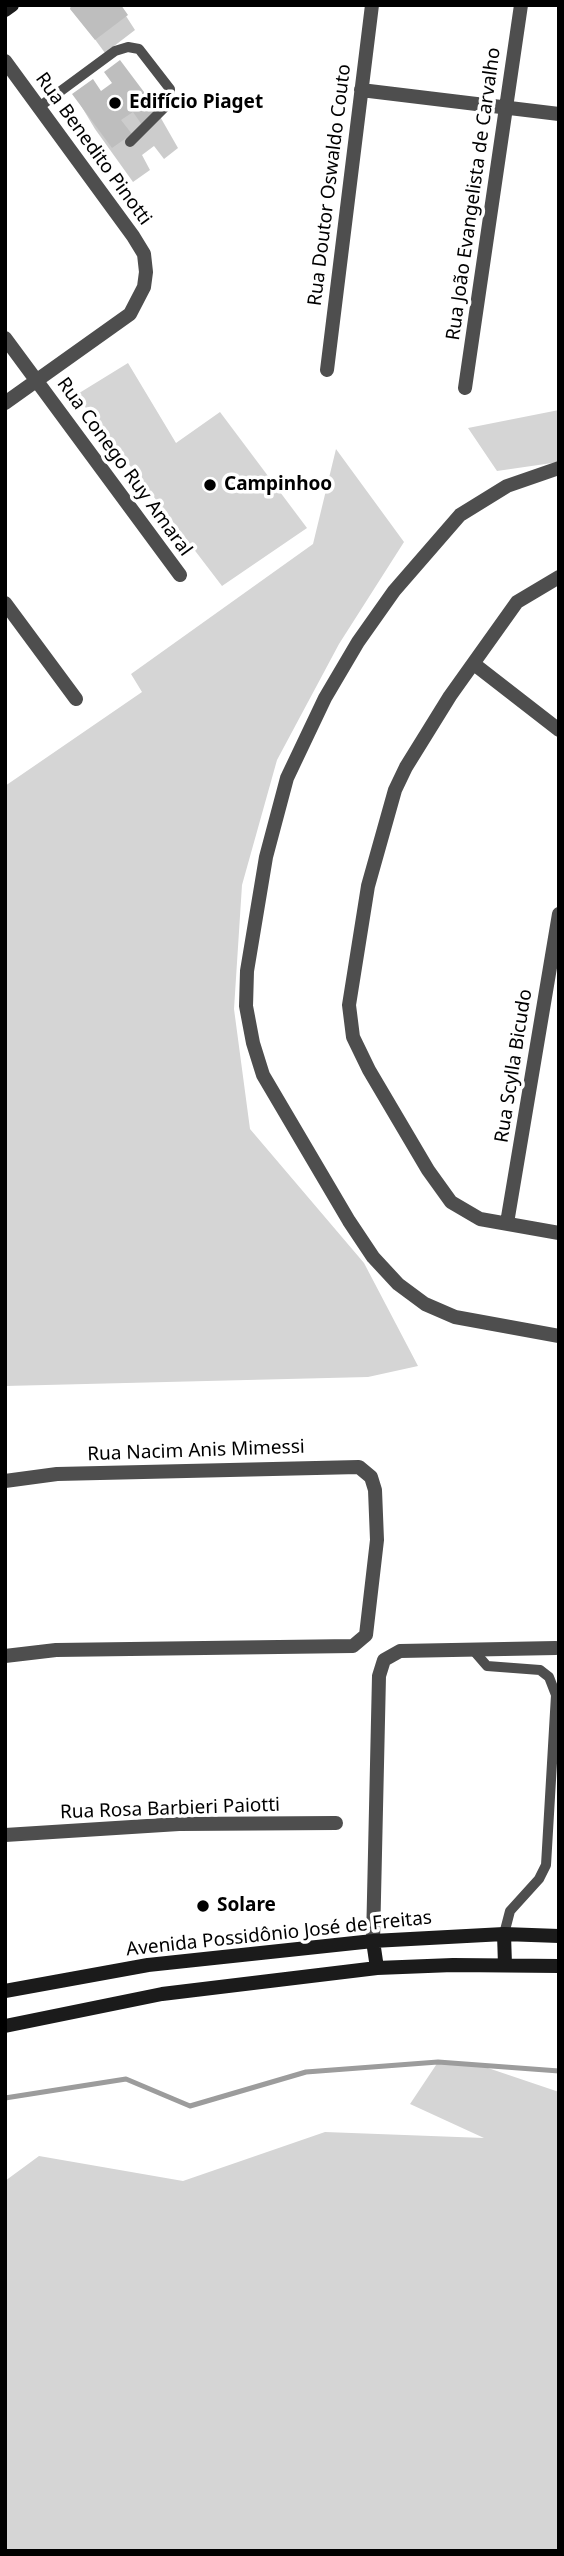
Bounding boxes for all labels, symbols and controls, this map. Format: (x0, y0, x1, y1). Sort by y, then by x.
street label: Rua João Evangelista de Carvalho (442, 46, 506, 342)
street label: Rua Doutor Oswaldo Couto (304, 63, 356, 307)
street label: Rua Benedito Pinotti (30, 68, 156, 230)
place label: Edifício Piaget (129, 92, 263, 114)
marker: Edifício Piaget (107, 95, 123, 111)
street label: Rua Conego Ruy Amaral (52, 373, 196, 561)
place label: Campinhoo (224, 474, 332, 496)
marker: Campinhoo (202, 477, 218, 493)
street label: Rua Scylla Bicudo (491, 988, 537, 1144)
street label: Rua Nacim Anis Mimessi (87, 1436, 305, 1466)
street label: Rua Rosa Barbieri Paiotti (60, 1794, 280, 1824)
place label: Solare (217, 1895, 276, 1917)
marker: Solare (195, 1898, 211, 1914)
street label: Avenida Possidônio José de Freitas (125, 1907, 433, 1961)

